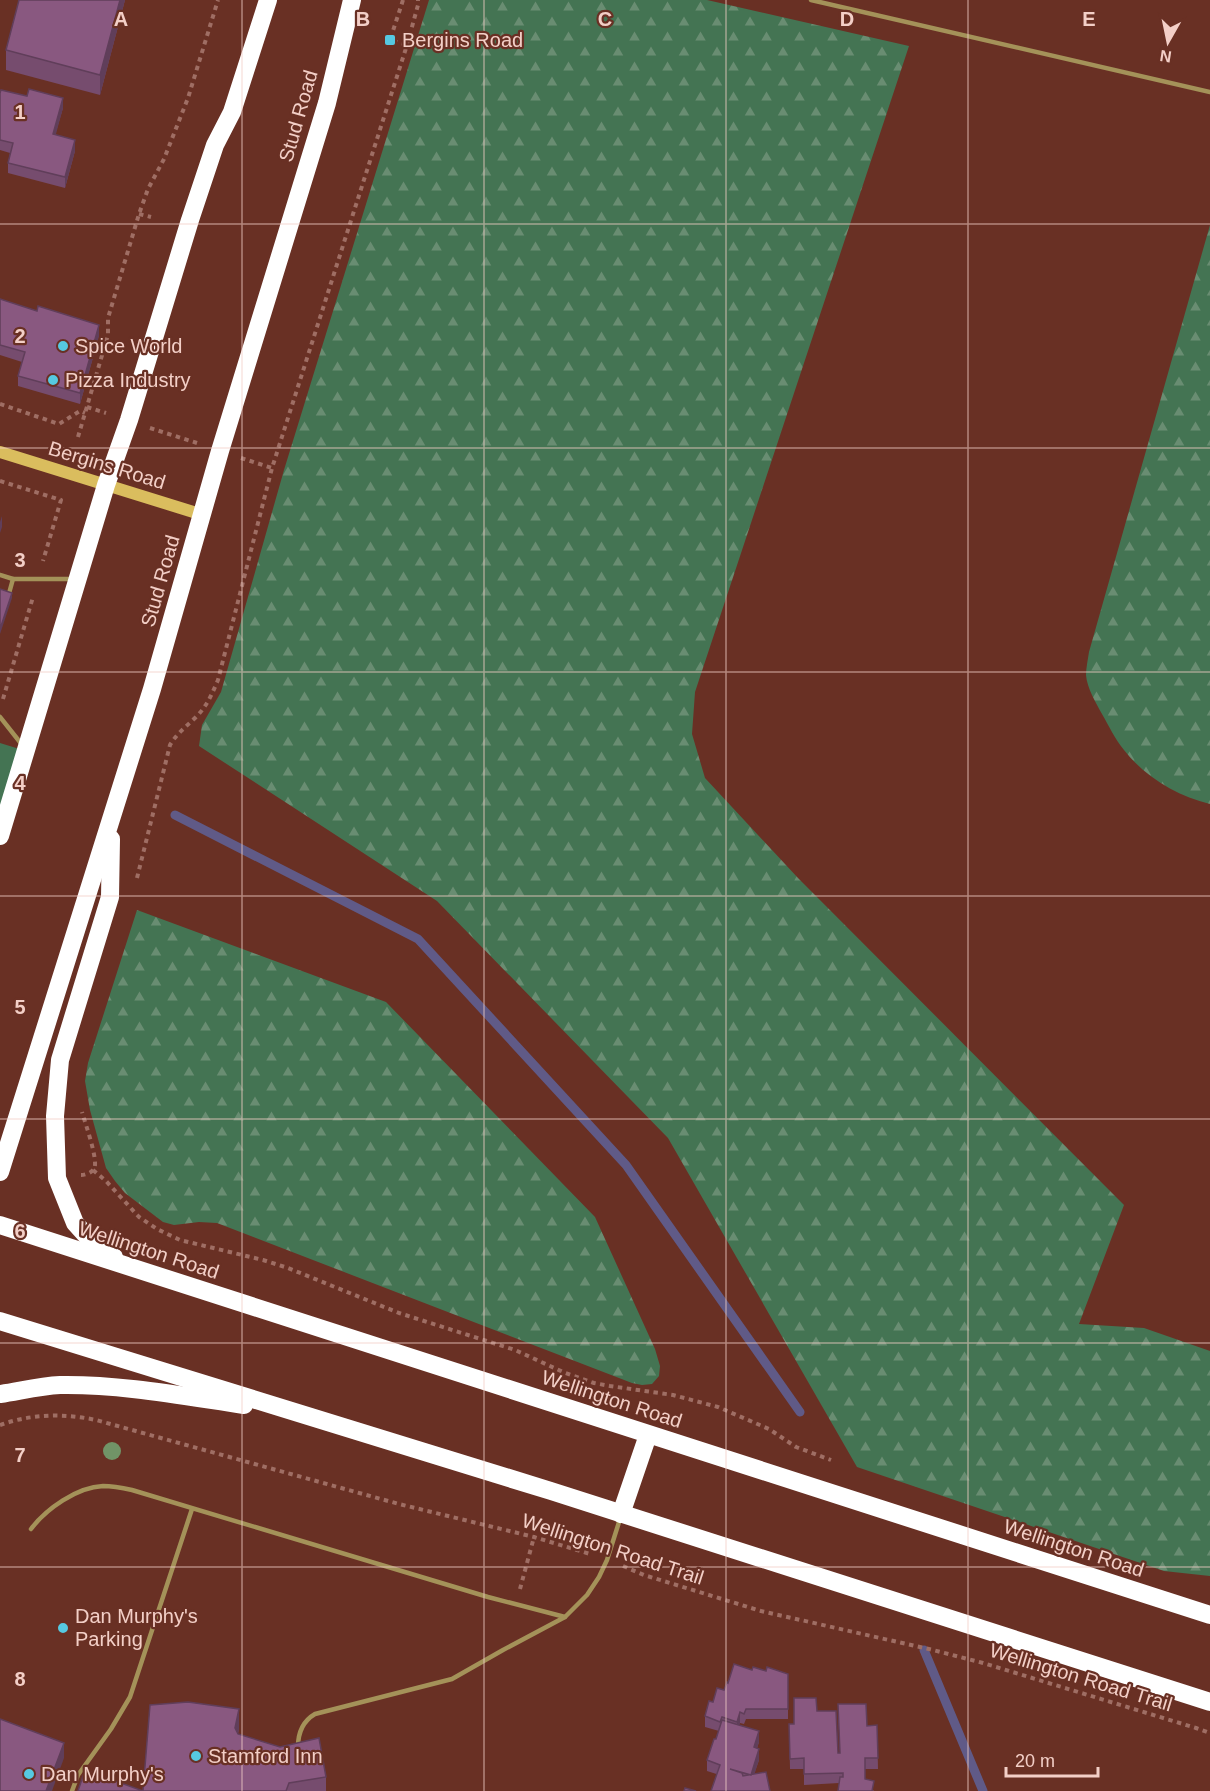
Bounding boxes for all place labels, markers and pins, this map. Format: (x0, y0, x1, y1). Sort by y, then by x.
place label: Bergins Road (402, 29, 523, 51)
marker: Bergins Road (383, 33, 397, 47)
place label: Spice World (75, 335, 182, 357)
marker: Spice World (56, 339, 70, 353)
place label: Pizza Industry (65, 369, 191, 391)
marker: Pizza Industry (46, 373, 60, 387)
place label: Dan Murphy's Parking (75, 1605, 198, 1650)
marker: Dan Murphy's Parking (56, 1621, 70, 1635)
place label: Stamford Inn (208, 1745, 323, 1767)
marker: Stamford Inn (189, 1749, 203, 1763)
place label: Dan Murphy's (41, 1763, 164, 1785)
marker: Dan Murphy's (22, 1767, 36, 1781)

